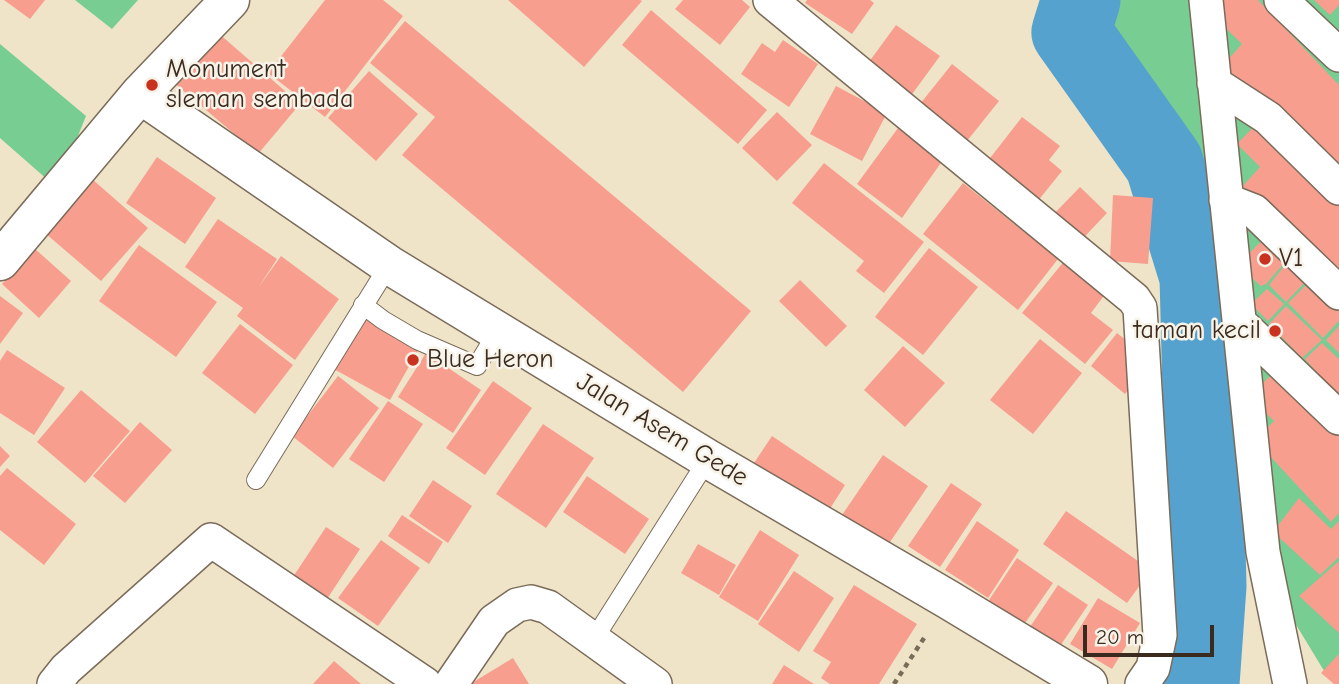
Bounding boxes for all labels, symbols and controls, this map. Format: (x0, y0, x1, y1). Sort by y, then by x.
place label: Monument sleman sembada (166, 54, 353, 116)
marker: Monument sleman sembada (144, 77, 160, 93)
place label: V1 (1279, 243, 1303, 275)
marker: V1 (1257, 251, 1273, 267)
place label: taman kecil (1134, 315, 1261, 347)
marker: taman kecil (1267, 323, 1283, 339)
place label: Blue Heron (427, 344, 554, 376)
marker: Blue Heron (405, 352, 421, 368)
street label: Jalan Asem Gede (570, 366, 754, 494)
scale bar (1087, 610, 1218, 654)
text: 20 m (1096, 625, 1144, 649)

